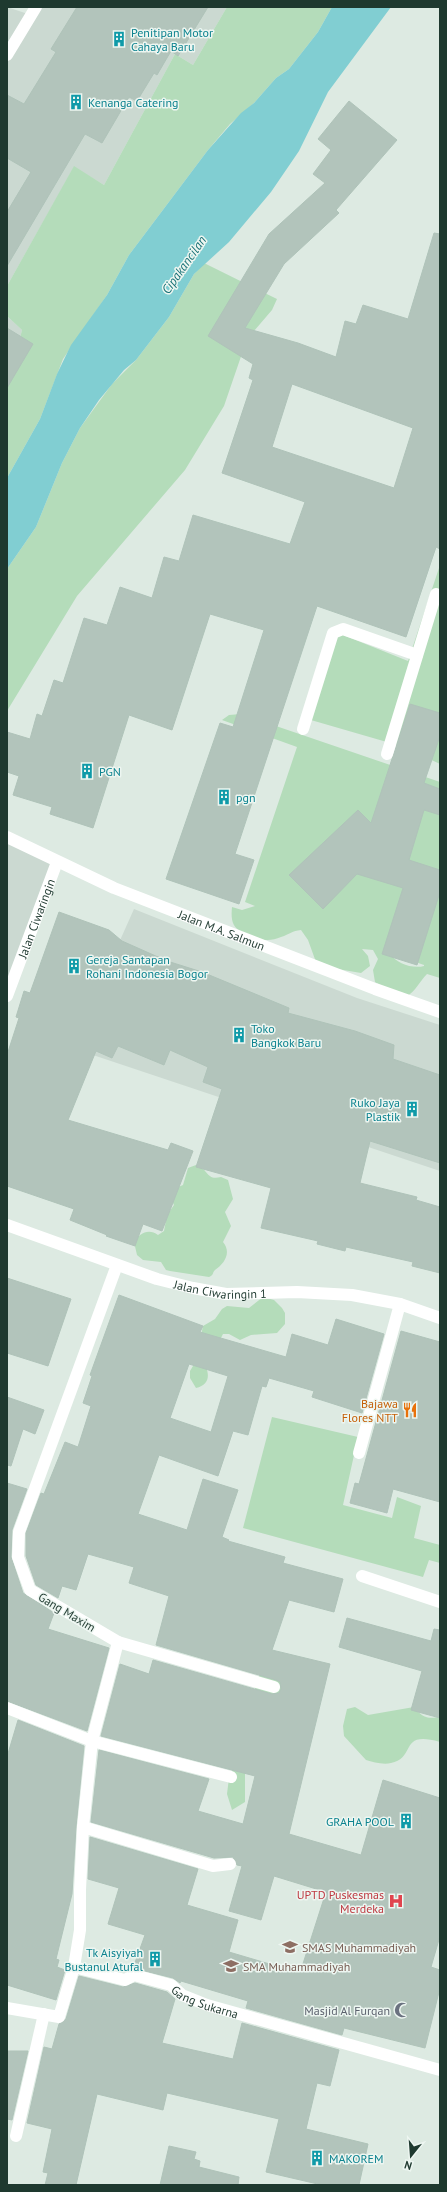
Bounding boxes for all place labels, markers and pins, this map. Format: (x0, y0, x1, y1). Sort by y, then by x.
place label: Penitipan Motor Cahaya Baru (131, 25, 213, 54)
building icon: Penitipan Motor Cahaya Baru (110, 30, 128, 48)
building icon: Kenanga Catering (67, 93, 85, 111)
place label: Kenanga Catering (88, 95, 178, 110)
building icon: PGN (78, 762, 96, 780)
place label: PGN (99, 764, 121, 779)
building icon: pgn (215, 788, 233, 806)
place label: pgn (236, 790, 256, 805)
place label: Gereja Santapan Rohani Indonesia Bogor (86, 952, 208, 981)
building icon: Gereja Santapan Rohani Indonesia Bogor (65, 957, 83, 975)
place label: Toko Bangkok Baru (251, 1021, 321, 1050)
building icon: Toko Bangkok Baru (230, 1026, 248, 1044)
place label: Ruko Jaya Plastik (350, 1095, 400, 1124)
building icon: Ruko Jaya Plastik (403, 1100, 421, 1118)
place label: Bajawa Flores NTT (342, 1396, 398, 1425)
restaurant icon: Bajawa Flores NTT (401, 1401, 419, 1419)
building icon: GRAHA POOL (397, 1812, 415, 1830)
place label: GRAHA POOL (326, 1814, 394, 1829)
place label: UPTD Puskesmas Merdeka (297, 1887, 384, 1916)
hospital icon: UPTD Puskesmas Merdeka (387, 1892, 405, 1910)
school or university icon: SMAS Muhammadiyah (281, 1938, 299, 1956)
place label: SMAS Muhammadiyah (302, 1940, 416, 1955)
place label: Tk Aisyiyah Bustanul Atufal (64, 1945, 143, 1974)
building icon: Tk Aisyiyah Bustanul Atufal (146, 1950, 164, 1968)
school or university icon: SMA Muhammadiyah (222, 1957, 240, 1975)
place label: SMA Muhammadiyah (243, 1959, 350, 1974)
mosque icon: Masjid Al Furqan (393, 2001, 411, 2019)
place label: Masjid Al Furqan (304, 2003, 390, 2018)
building icon: MAKOREM (308, 2149, 326, 2167)
place label: MAKOREM (329, 2151, 384, 2166)

